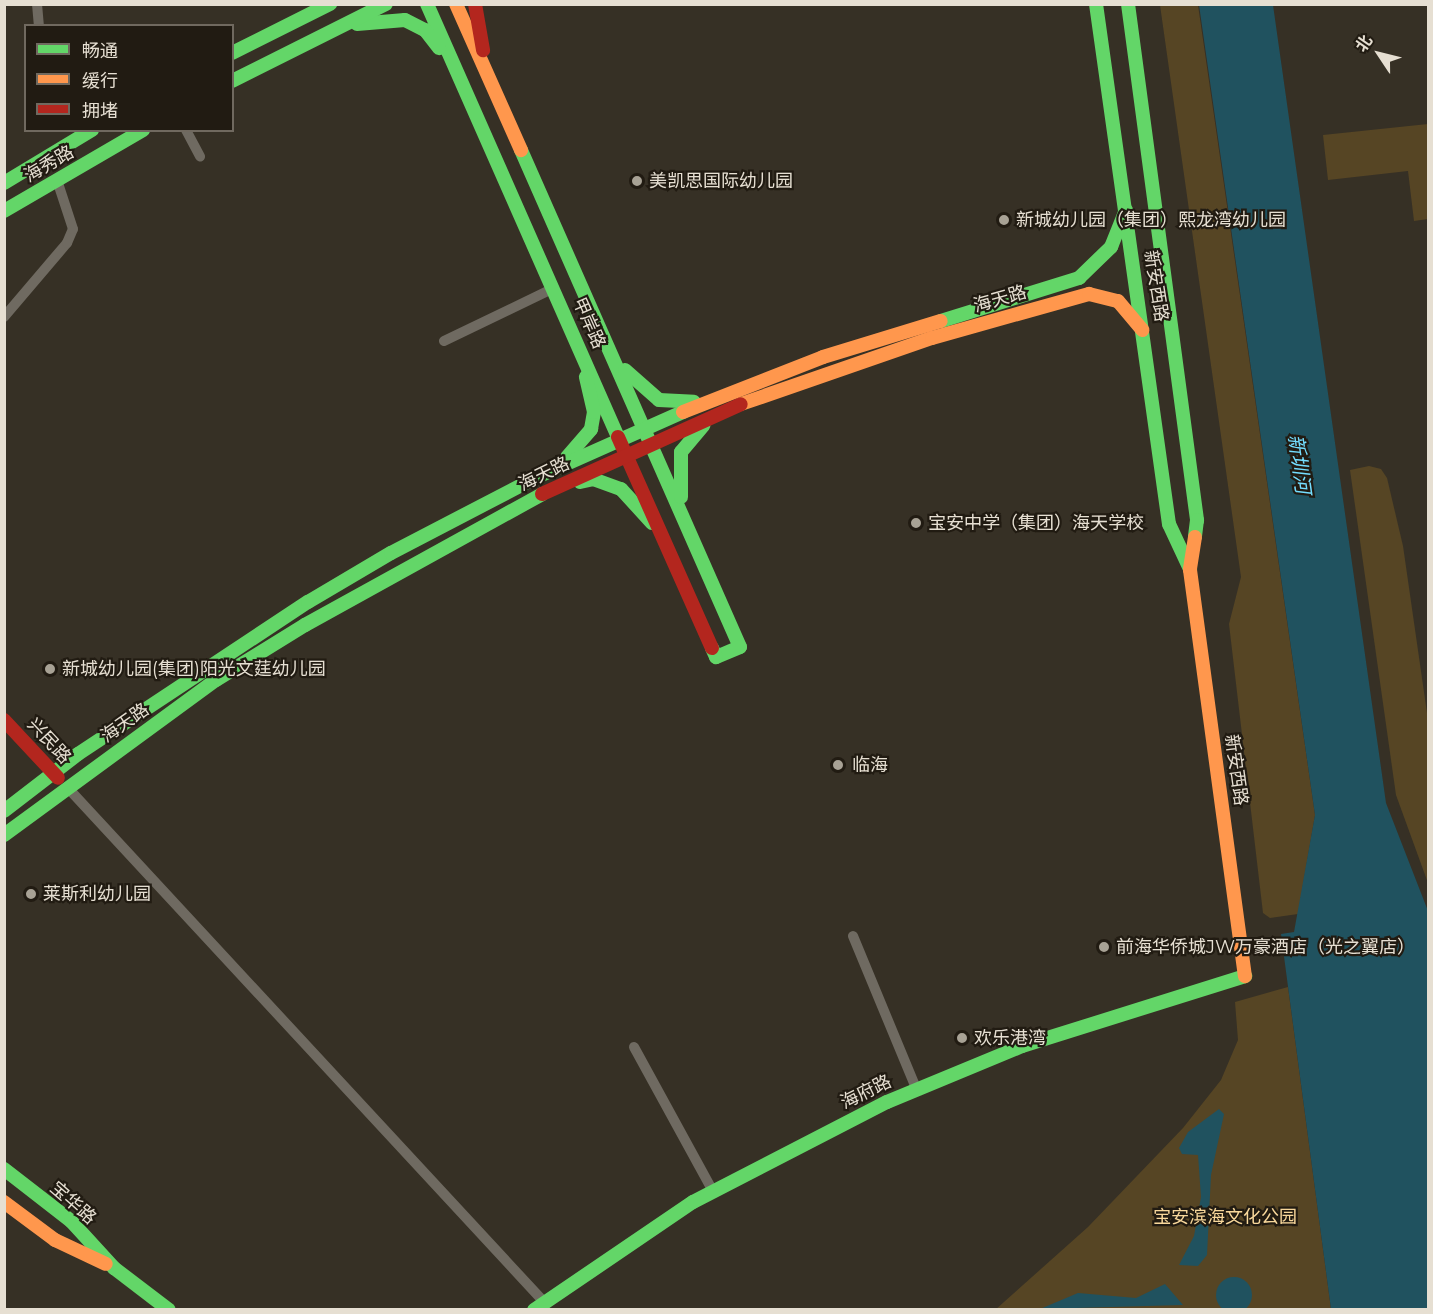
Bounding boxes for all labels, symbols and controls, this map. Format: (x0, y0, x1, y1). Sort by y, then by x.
legend (24, 24, 234, 132)
north arrow (1349, 24, 1409, 84)
text: 北 (1351, 31, 1376, 55)
text: 畅通 (82, 40, 118, 62)
text: 缓行 (82, 70, 118, 92)
text: 拥堵 (82, 100, 118, 122)
street label: 海秀路 (20, 141, 78, 187)
place label: 美凯思国际幼儿园 (649, 170, 793, 192)
marker: 美凯思国际幼儿园 (630, 174, 644, 188)
place label: 新城幼儿园（集团）熙龙湾幼儿园 (1016, 209, 1286, 231)
marker: 新城幼儿园（集团）熙龙湾幼儿园 (997, 213, 1011, 227)
street label: 新安西路 (1140, 249, 1172, 323)
street label: 海天路 (971, 281, 1029, 317)
street label: 甲岸路 (568, 294, 610, 352)
water label: 新圳河 (1283, 433, 1315, 495)
street label: 海天路 (515, 452, 573, 496)
place label: 宝安中学（集团）海天学校 (928, 512, 1144, 534)
marker: 宝安中学（集团）海天学校 (909, 516, 923, 530)
place label: 新城幼儿园(集团)阳光文莛幼儿园 (62, 658, 326, 680)
marker: 新城幼儿园(集团)阳光文莛幼儿园 (43, 662, 57, 676)
street label: 海天路 (97, 699, 153, 747)
street label: 兴民路 (23, 714, 75, 768)
street label: 新安西路 (1220, 733, 1252, 807)
place label: 临海 (852, 754, 888, 776)
marker: 临海 (829, 756, 847, 774)
place label: 莱斯利幼儿园 (43, 883, 151, 905)
marker: 莱斯利幼儿园 (24, 887, 38, 901)
place label: 前海华侨城JW万豪酒店（光之翼店） (1116, 936, 1415, 958)
marker: 前海华侨城JW万豪酒店（光之翼店） (1097, 940, 1111, 954)
place label: 欢乐港湾 (974, 1027, 1046, 1049)
marker: 欢乐港湾 (955, 1031, 969, 1045)
street label: 海府路 (837, 1070, 895, 1114)
street label: 宝华路 (46, 1177, 100, 1229)
park label: 宝安滨海文化公园 (1153, 1206, 1297, 1228)

